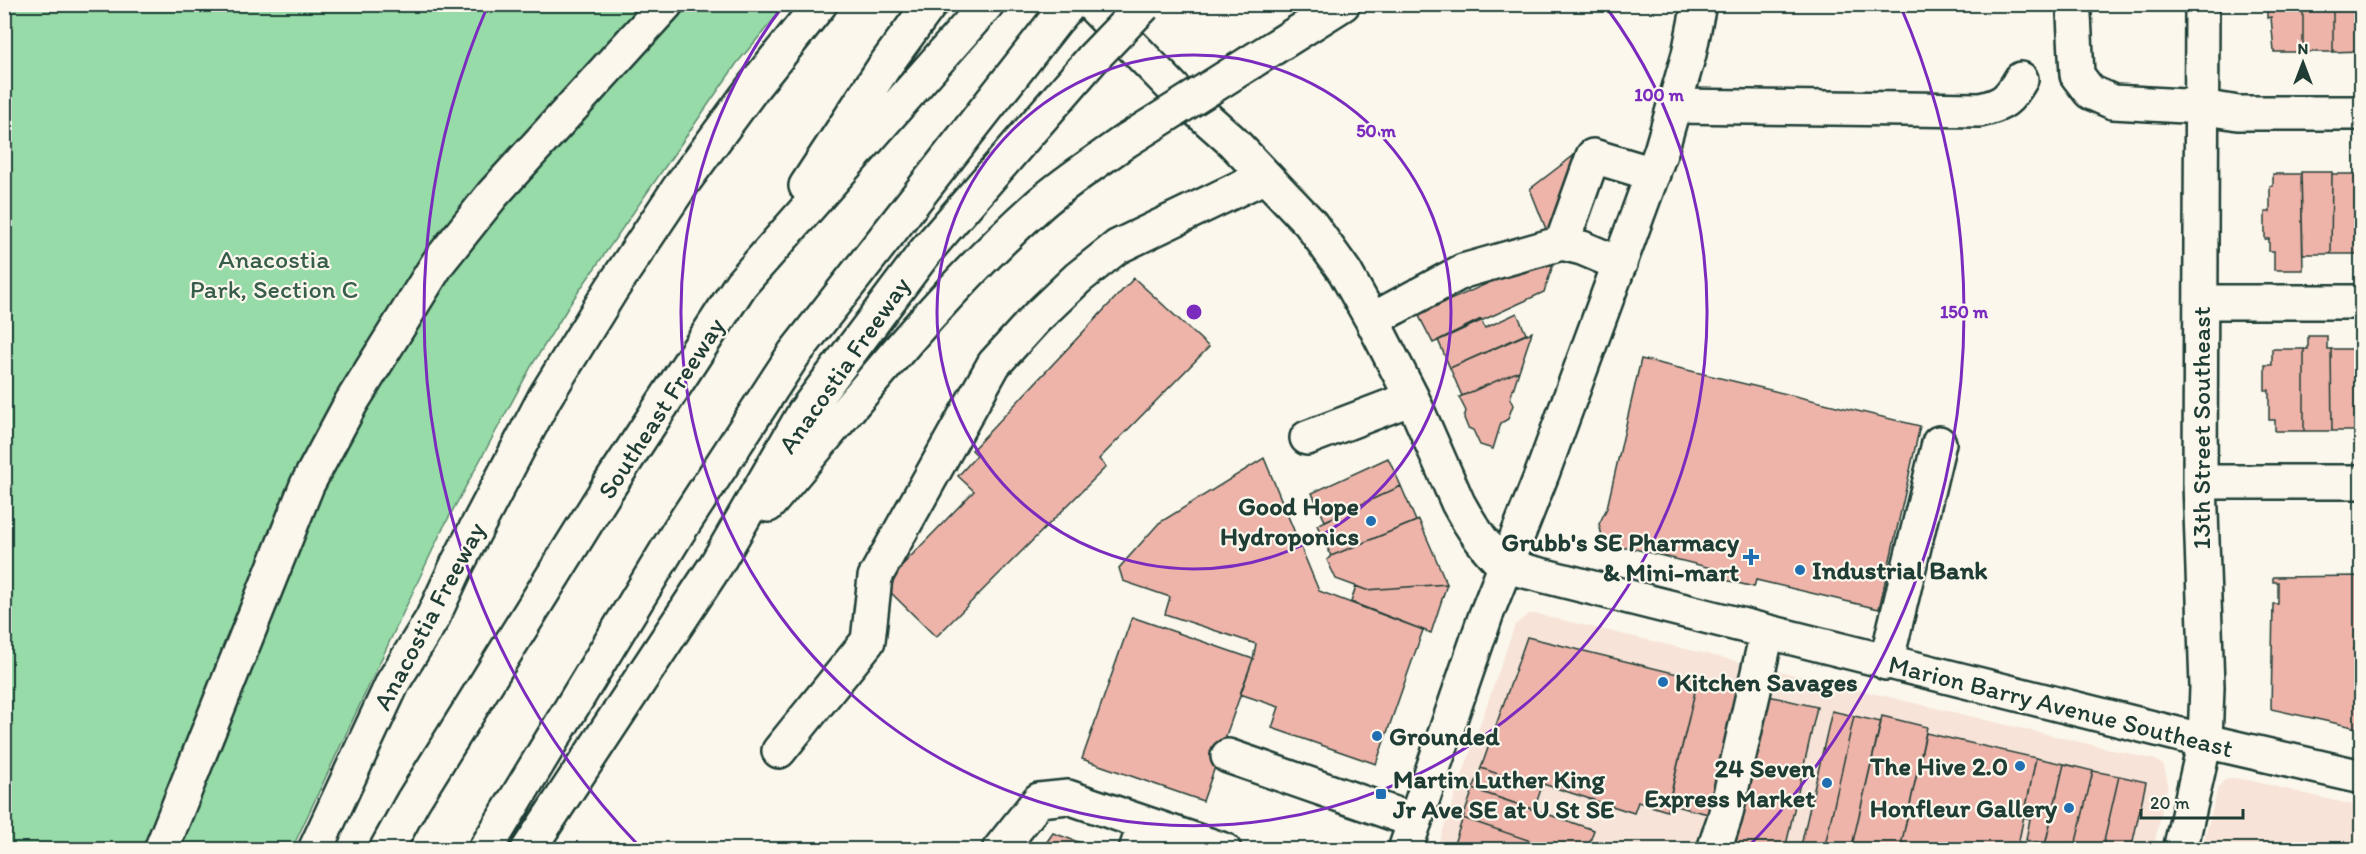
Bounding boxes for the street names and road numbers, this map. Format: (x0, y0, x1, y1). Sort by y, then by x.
street label: Anacostia Freeway (771, 270, 917, 460)
street label: 13th Street Southeast (2185, 306, 2217, 550)
street label: Southeast Freeway (590, 311, 732, 505)
street label: Anacostia Freeway (366, 516, 492, 716)
street label: Marion Barry Avenue Southeast (1885, 648, 2237, 764)

